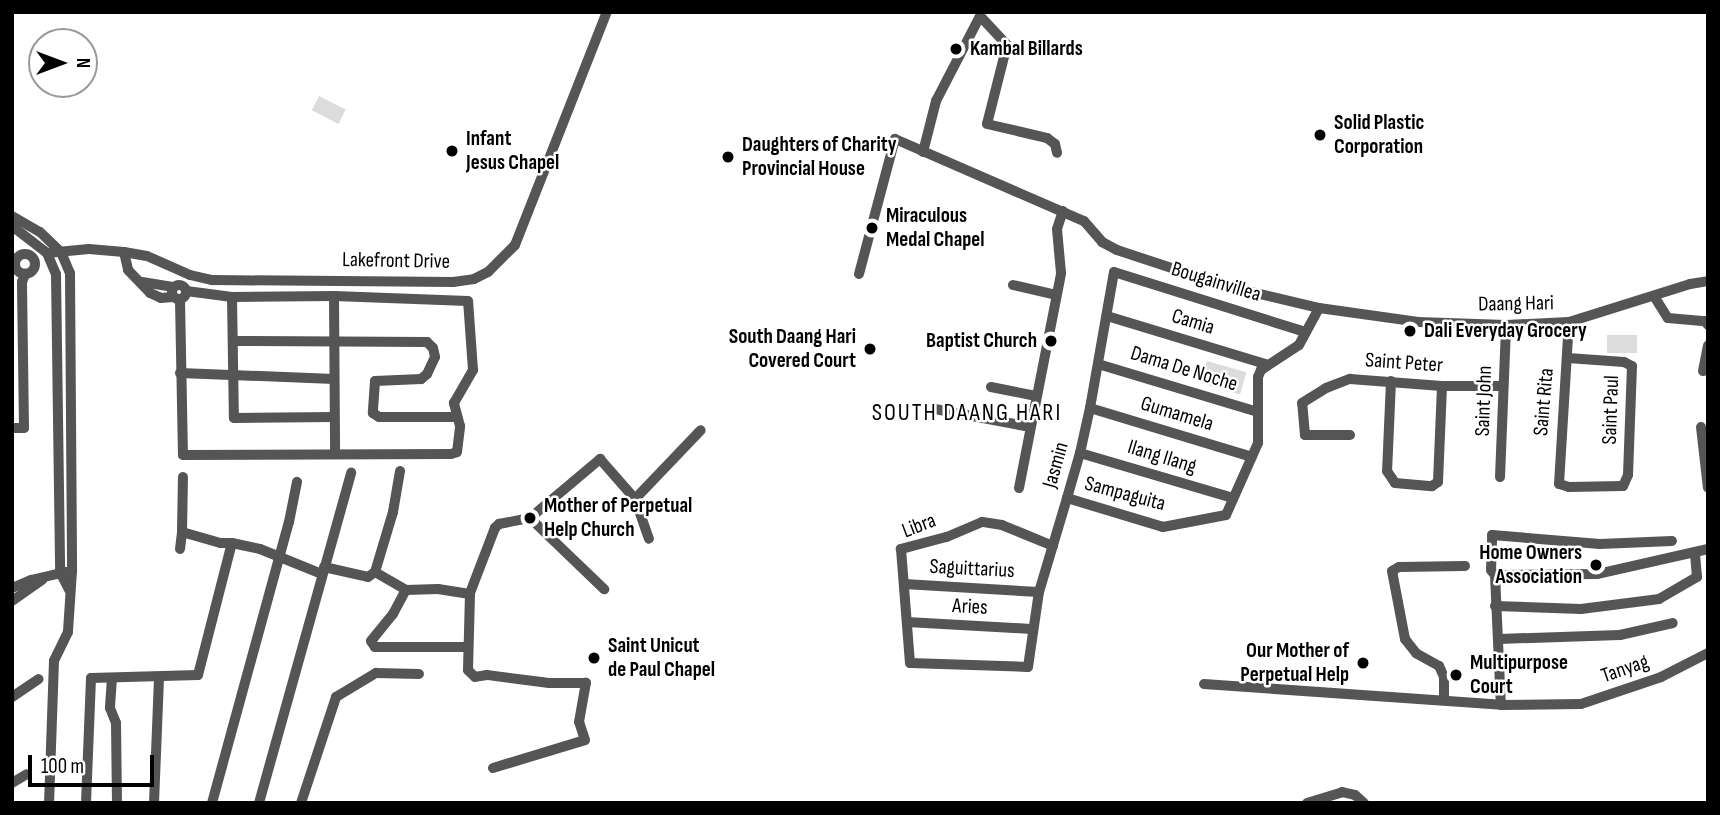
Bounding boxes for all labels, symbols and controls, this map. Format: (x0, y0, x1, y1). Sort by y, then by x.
north arrow (28, 28, 98, 98)
place label: Kambal Billards (970, 36, 1083, 62)
marker: Kambal Billards (948, 41, 964, 57)
text: N (71, 58, 94, 68)
place label: Solid Plastic Corporation (1334, 110, 1424, 160)
place label: Infant Jesus Chapel (466, 126, 559, 176)
marker: Solid Plastic Corporation (1312, 127, 1328, 143)
place label: Daughters of Charity Provincial House (742, 132, 897, 182)
marker: Infant Jesus Chapel (444, 143, 460, 159)
marker: Daughters of Charity Provincial House (720, 149, 736, 165)
place label: Miraculous Medal Chapel (886, 203, 985, 253)
marker: Miraculous Medal Chapel (864, 220, 880, 236)
street label: Lakefront Drive (342, 247, 450, 275)
street label: Bougainvillea (1168, 256, 1264, 308)
street label: Daang Hari (1478, 291, 1554, 317)
street label: Camia (1169, 304, 1217, 340)
place label: Dali Everyday Grocery (1424, 318, 1587, 344)
marker: Dali Everyday Grocery (1402, 323, 1418, 339)
place label: South Daang Hari Covered Court (729, 324, 856, 374)
place label: Baptist Church (926, 328, 1037, 354)
marker: Baptist Church (1043, 333, 1059, 349)
marker: South Daang Hari Covered Court (862, 341, 878, 357)
street label: Dama De Noche (1127, 341, 1241, 397)
street label: Saint Peter (1364, 348, 1444, 378)
street label: Saint John (1470, 365, 1498, 437)
street label: Saint Rita (1528, 367, 1560, 437)
street label: Saint Paul (1597, 375, 1625, 445)
street label: Gumamela (1138, 391, 1216, 437)
district label: SOUTH DAANG HARI (874, 399, 1060, 427)
street label: Ilang Ilang (1125, 435, 1199, 479)
street label: Jasmin (1038, 439, 1074, 491)
street label: Sampaguita (1082, 471, 1168, 517)
place label: Mother of Perpetual Help Church (544, 493, 692, 543)
street label: Libra (899, 508, 939, 544)
marker: Mother of Perpetual Help Church (522, 510, 538, 526)
place label: Home Owners Association (1479, 540, 1582, 590)
street label: Saguittarius (929, 554, 1015, 584)
marker: Home Owners Association (1588, 557, 1604, 573)
street label: Aries (952, 593, 988, 621)
place label: Saint Unicut de Paul Chapel (608, 633, 715, 683)
place label: Our Mother of Perpetual Help (1240, 638, 1349, 688)
street label: Tanyag (1598, 649, 1652, 689)
marker: Saint Unicut de Paul Chapel (586, 650, 602, 666)
place label: Multipurpose Court (1470, 650, 1568, 700)
marker: Our Mother of Perpetual Help (1355, 655, 1371, 671)
marker: Multipurpose Court (1448, 667, 1464, 683)
scale bar (32, 742, 158, 786)
text: 100 m (41, 754, 84, 779)

